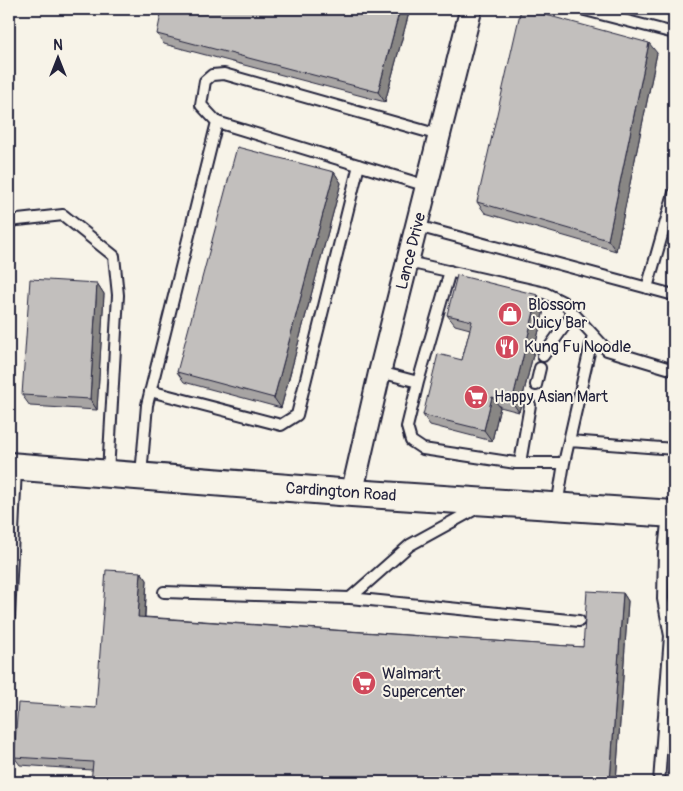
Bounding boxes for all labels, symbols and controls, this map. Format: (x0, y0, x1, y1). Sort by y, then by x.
north arrow (32, 32, 82, 82)
text: N (53, 37, 63, 54)
street label: Lance Drive (392, 210, 430, 292)
place label: Blossom Juicy Bar (528, 295, 587, 333)
shop icon: Blossom Juicy Bar (497, 301, 523, 327)
restaurant icon: Kung Fu Noodle (494, 334, 520, 360)
place label: Kung Fu Noodle (524, 337, 631, 357)
supermarket icon: Happy Asian Mart (463, 384, 489, 410)
place label: Happy Asian Mart (494, 387, 609, 407)
street label: Cardington Road (285, 478, 397, 506)
place label: Walmart Supercenter (382, 664, 465, 702)
supermarket icon: Walmart Supercenter (351, 670, 377, 696)

